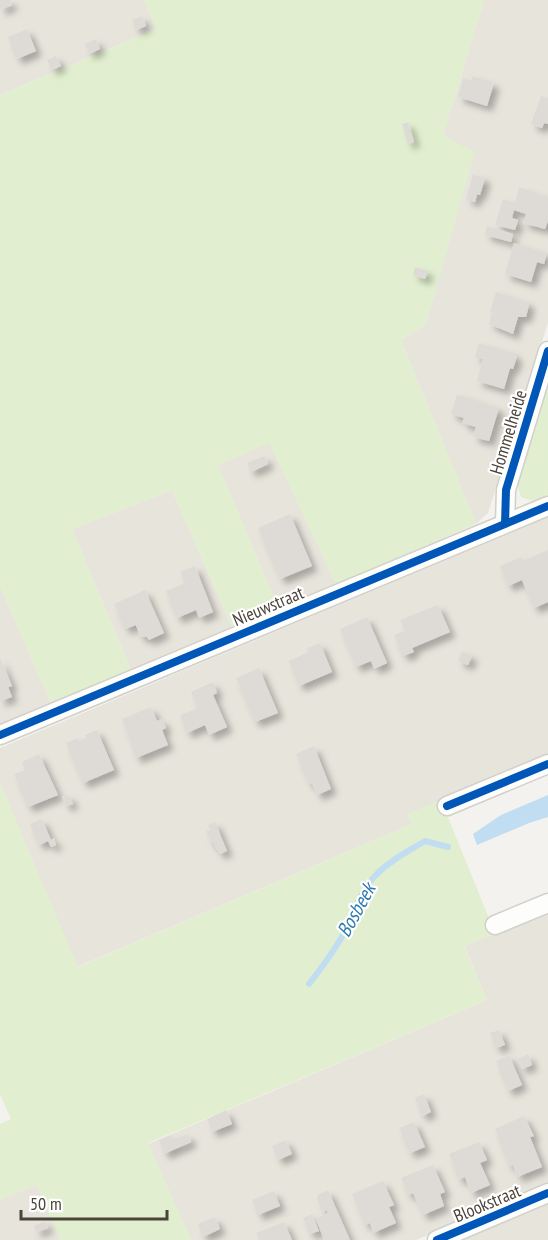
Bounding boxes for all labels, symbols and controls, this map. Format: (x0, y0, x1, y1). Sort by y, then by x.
street label: Hommelheide (484, 387, 532, 477)
street label: Nieuwstraat (229, 581, 307, 631)
water label: Bosbeek (331, 877, 382, 942)
street label: Blookstraat (450, 1179, 524, 1227)
scale bar (21, 1183, 166, 1221)
text: 50 m (30, 1192, 62, 1215)

